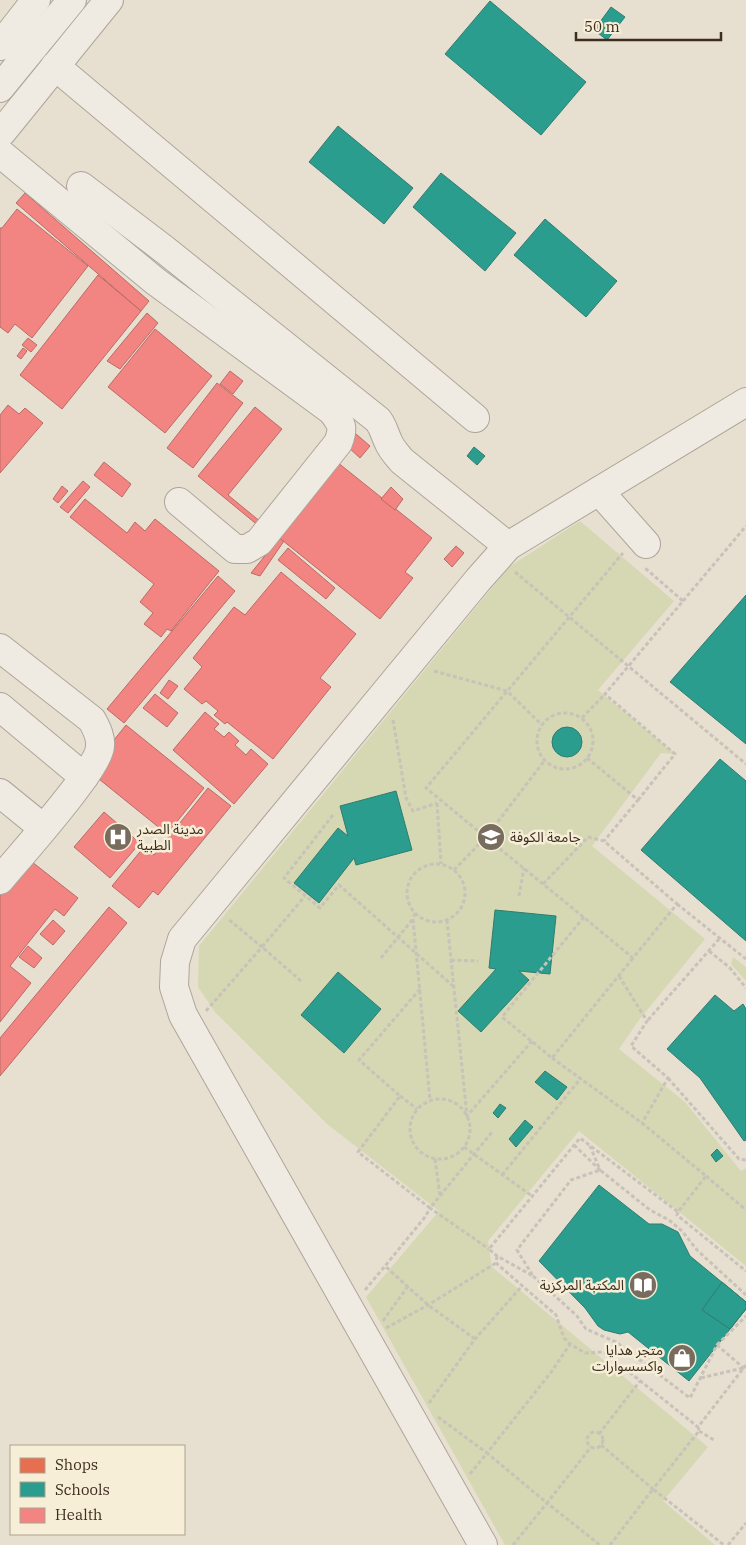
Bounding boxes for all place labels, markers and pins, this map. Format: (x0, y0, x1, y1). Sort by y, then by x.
place label: مدينة الصدر الطبية (136, 820, 204, 854)
hospital icon: مدينة الصدر الطبية (103, 822, 133, 852)
school or university icon: جامعة الكوفة (476, 822, 506, 852)
place label: جامعة الكوفة (510, 828, 581, 846)
library icon: المكتبة المركزية (628, 1270, 658, 1300)
place label: المكتبة المركزية (540, 1276, 624, 1294)
place label: متجر هدايا واكسسوارات (592, 1341, 663, 1375)
shop icon: متجر هدايا واكسسوارات (667, 1343, 697, 1373)

